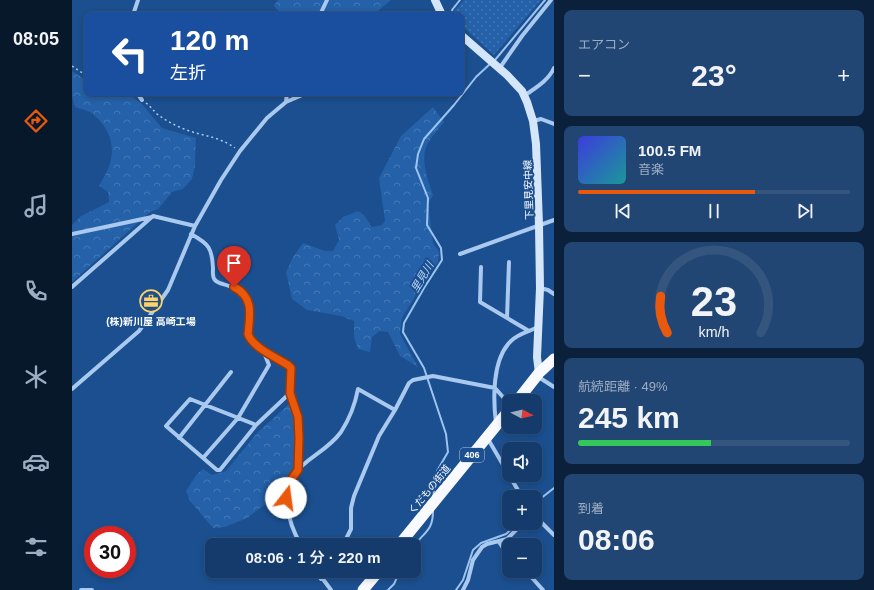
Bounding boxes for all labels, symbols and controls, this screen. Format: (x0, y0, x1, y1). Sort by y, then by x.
text: 120 m (170, 25, 249, 56)
icon: left (104, 28, 156, 80)
text: 08:05 (13, 29, 59, 49)
text: エアコン (578, 37, 630, 52)
text: 23° (691, 59, 737, 92)
text: 左折 (170, 63, 206, 83)
text: − (578, 63, 591, 88)
text: + (837, 63, 850, 88)
icon: directions (22, 107, 50, 135)
text: 100.5 FM (638, 142, 701, 159)
street label: 下里見安中線 (522, 160, 535, 220)
text: 音楽 (638, 162, 664, 177)
icon: music (22, 192, 50, 220)
icon: previous (612, 200, 634, 222)
icon: pause (703, 200, 725, 222)
icon: next (794, 200, 816, 222)
pin (217, 246, 251, 287)
icon: arrive (223, 252, 245, 274)
water label: 里見川 (408, 259, 436, 294)
icon: phone (22, 277, 50, 305)
text: 23 (691, 278, 737, 325)
office icon: (株)新川屋 高崎工場 (138, 288, 164, 314)
place label: (株)新川屋 高崎工場 (106, 316, 196, 327)
text: km/h (699, 324, 730, 340)
icon: climate (22, 363, 50, 391)
text: 航続距離 · 49% (578, 379, 668, 394)
north arrow (502, 394, 542, 434)
map controls (502, 394, 542, 578)
text: 245 km (578, 401, 680, 434)
button: sound (502, 442, 542, 482)
icon: car (22, 448, 50, 476)
road number: 406 (460, 448, 484, 462)
street label: くだもの街道 (406, 463, 453, 516)
position arrow (265, 477, 307, 519)
button: + (502, 490, 542, 530)
text: 到着 (578, 501, 604, 516)
text: 08:06 (578, 523, 655, 556)
speed limit sign: 30 (84, 526, 136, 578)
icon: filters (22, 533, 50, 561)
button: − (502, 538, 542, 578)
text: 08:06 · 1 分 · 220 m (245, 549, 381, 566)

